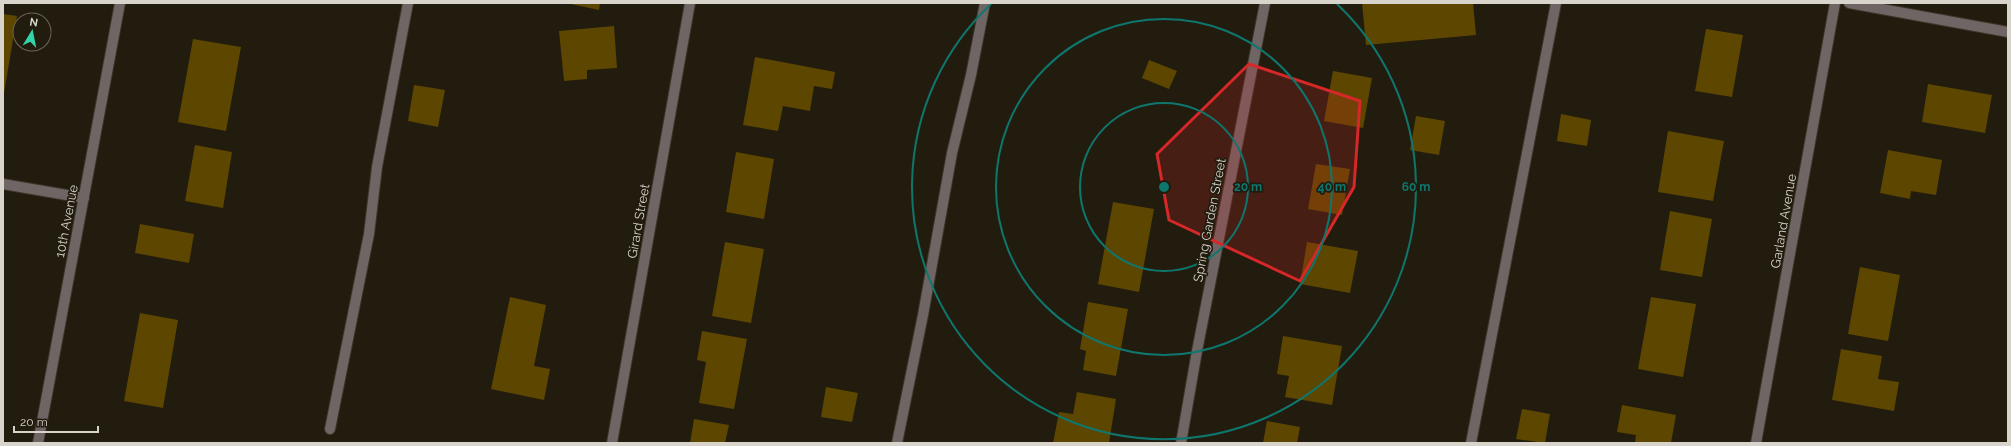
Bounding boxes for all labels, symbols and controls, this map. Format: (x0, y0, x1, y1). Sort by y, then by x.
north arrow (12, 12, 52, 52)
text: N (28, 16, 39, 30)
street label: Spring Garden Street (1190, 156, 1229, 283)
street label: Garland Avenue (1768, 172, 1799, 270)
centre of rings (1157, 180, 1171, 194)
text: 20 m (1234, 180, 1262, 194)
text: 40 m (1318, 180, 1346, 194)
text: 60 m (1402, 180, 1430, 194)
street label: Girard Street (625, 182, 653, 260)
street label: 10th Avenue (52, 183, 81, 259)
scale bar (14, 408, 98, 434)
text: 20 m (20, 415, 48, 429)

